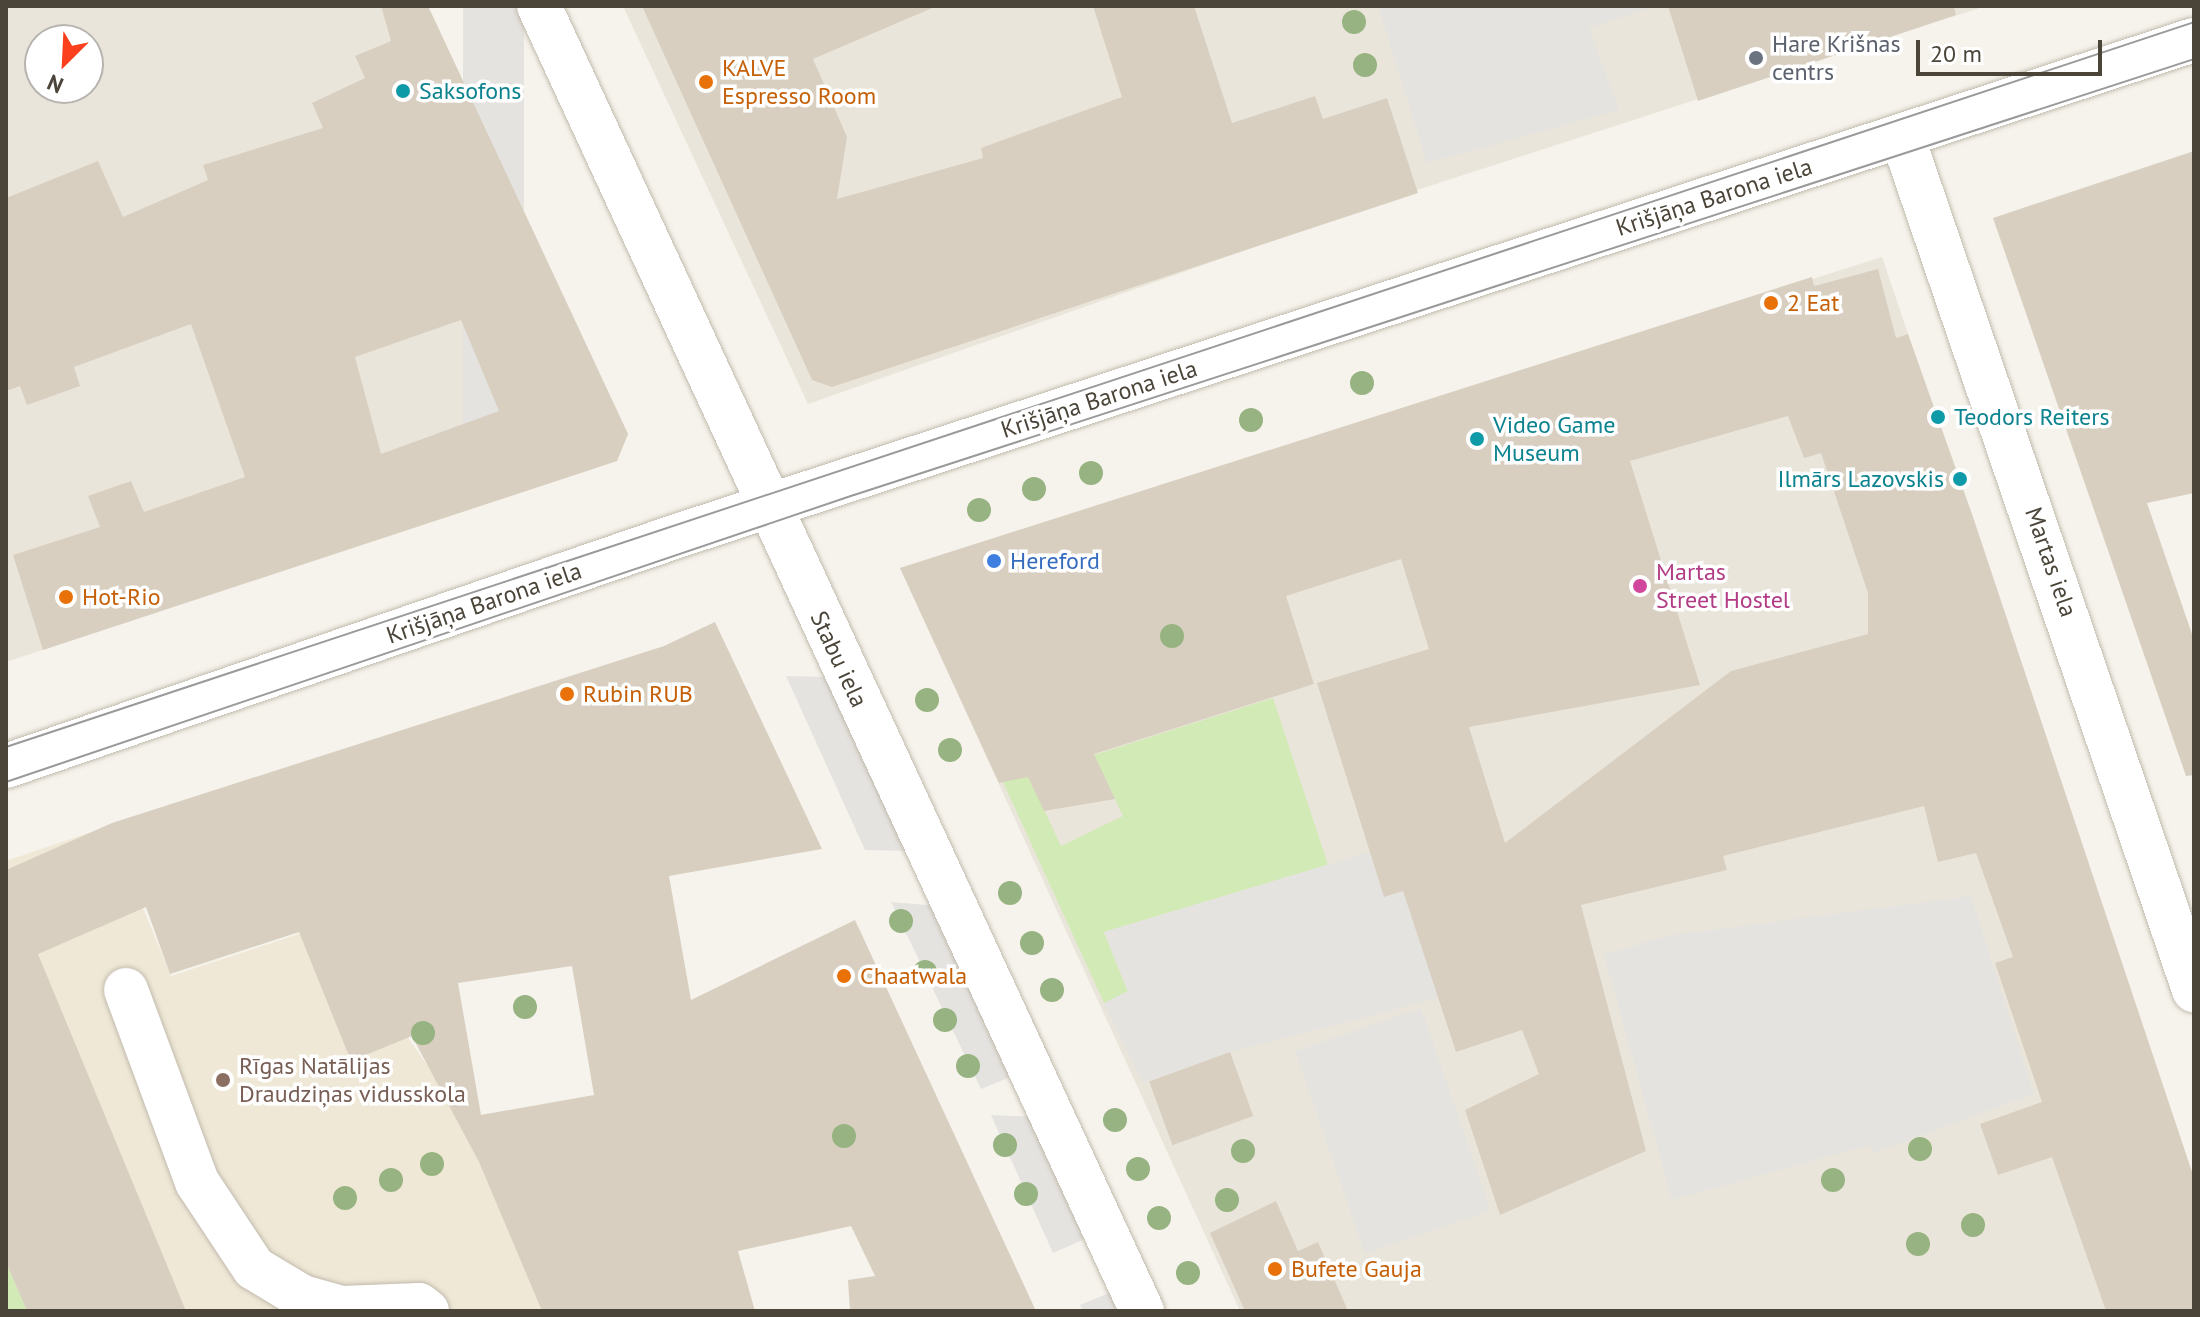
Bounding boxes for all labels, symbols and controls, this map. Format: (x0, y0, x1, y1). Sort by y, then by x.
north arrow (24, 24, 104, 104)
scale bar (1920, 24, 2106, 74)
place label: Hare Krišnas centrs (1772, 30, 1901, 86)
text: 20 m (1930, 38, 1982, 69)
marker: Hare Krišnas centrs (1747, 49, 1765, 67)
place label: KALVE Espresso Room (722, 54, 876, 110)
text: N (43, 68, 67, 100)
marker: KALVE Espresso Room (697, 73, 715, 91)
place label: Saksofons (419, 77, 521, 105)
marker: Saksofons (394, 82, 412, 100)
street label: Krišjāņa Barona iela (1612, 152, 1816, 242)
place label: 2 Eat (1787, 289, 1839, 317)
marker: 2 Eat (1762, 294, 1780, 312)
street label: Krišjāņa Barona iela (997, 354, 1201, 444)
place label: Teodors Reiters (1954, 403, 2110, 431)
marker: Teodors Reiters (1929, 408, 1947, 426)
place label: Video Game Museum (1493, 411, 1615, 467)
marker: Video Game Museum (1468, 430, 1486, 448)
place label: Ilmārs Lazovskis (1777, 465, 1944, 493)
marker: Ilmārs Lazovskis (1951, 470, 1969, 488)
street label: Martas iela (2019, 503, 2083, 621)
place label: Hereford (1010, 547, 1100, 575)
marker: Hereford (985, 552, 1003, 570)
street label: Krišjāņa Barona iela (383, 556, 585, 650)
place label: Martas Street Hostel (1656, 558, 1790, 614)
marker: Martas Street Hostel (1631, 577, 1649, 595)
place label: Hot-Rio (82, 583, 161, 611)
marker: Hot-Rio (57, 588, 75, 606)
street label: Stabu iela (804, 606, 874, 712)
place label: Rubin RUB (583, 680, 693, 708)
marker: Rubin RUB (558, 685, 576, 703)
place label: Chaatwala (860, 962, 967, 990)
marker: Chaatwala (835, 967, 853, 985)
place label: Rīgas Natālijas Draudziņas vidusskola (239, 1052, 466, 1108)
marker: Rīgas Natālijas Draudziņas vidusskola (214, 1071, 232, 1089)
place label: Bufete Gauja (1291, 1255, 1422, 1283)
marker: Bufete Gauja (1266, 1260, 1284, 1278)

